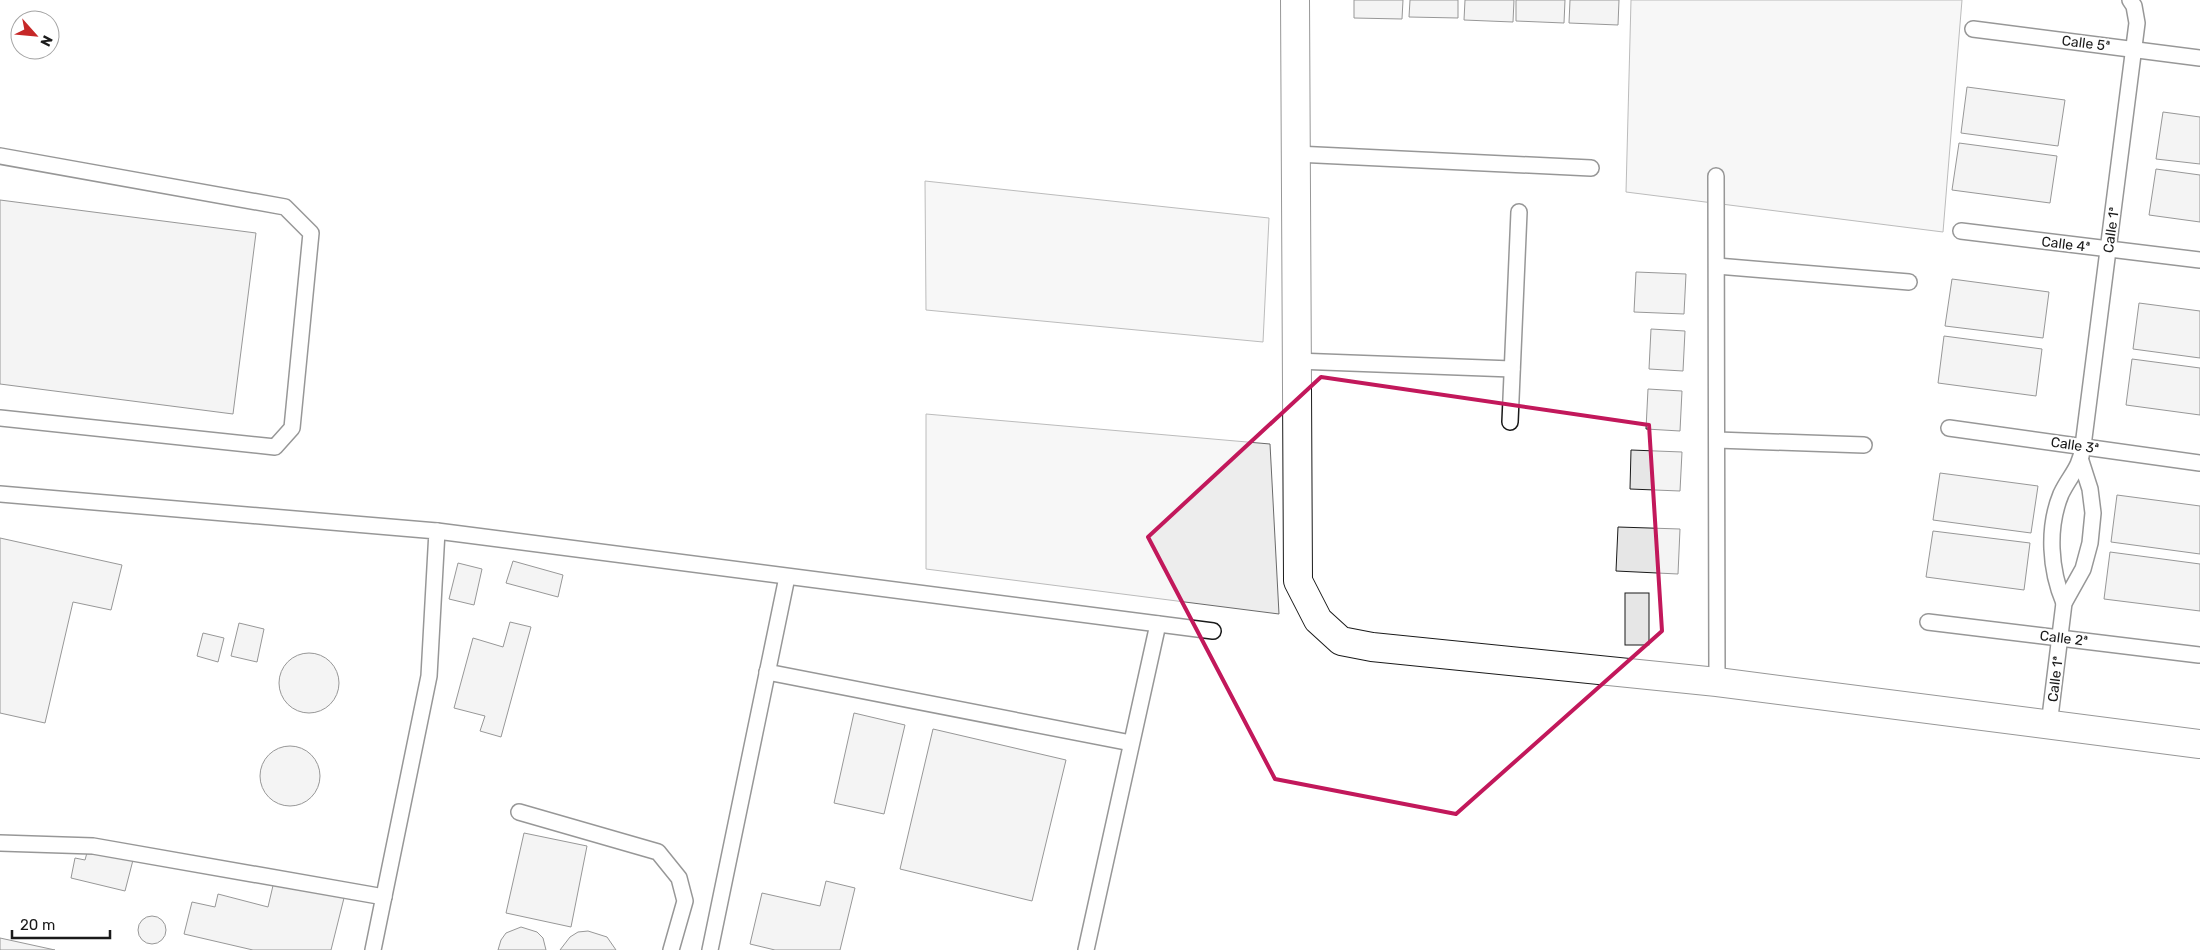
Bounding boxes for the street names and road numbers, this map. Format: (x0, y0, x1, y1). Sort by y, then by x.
street label: Calle 5ª (2061, 32, 2111, 55)
street label: Calle 1ª (2100, 206, 2123, 254)
street label: Calle 4ª (2041, 233, 2091, 256)
street label: Calle 3ª (2050, 434, 2100, 457)
street label: Calle 2ª (2039, 627, 2089, 650)
street label: Calle 1ª (2044, 655, 2067, 703)

